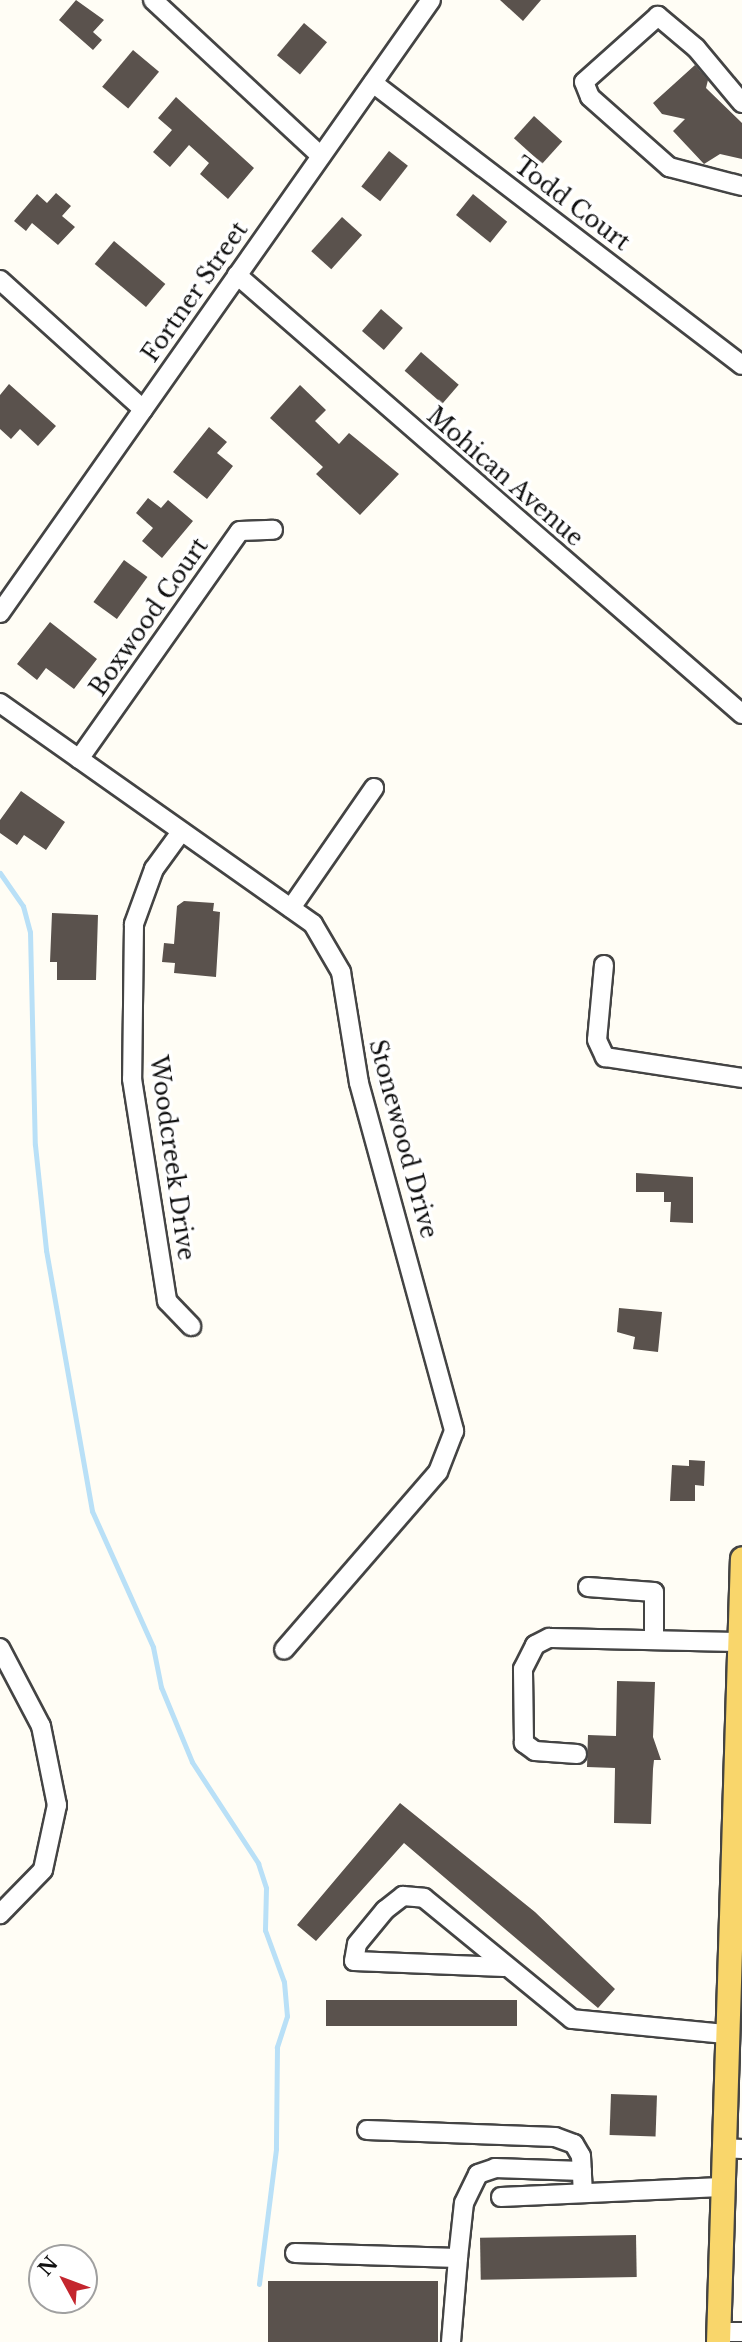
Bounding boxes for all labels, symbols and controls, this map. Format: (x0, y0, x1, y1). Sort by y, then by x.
street label: Todd Court (509, 152, 635, 256)
street label: Fortner Street (136, 217, 254, 367)
street label: Mohican Avenue (421, 402, 589, 552)
street label: Boxwood Court (84, 533, 214, 701)
street label: Stonewood Drive (363, 1037, 443, 1241)
street label: Woodcreek Drive (144, 1054, 200, 1262)
north arrow (28, 2244, 98, 2314)
text: N (34, 2252, 63, 2280)

